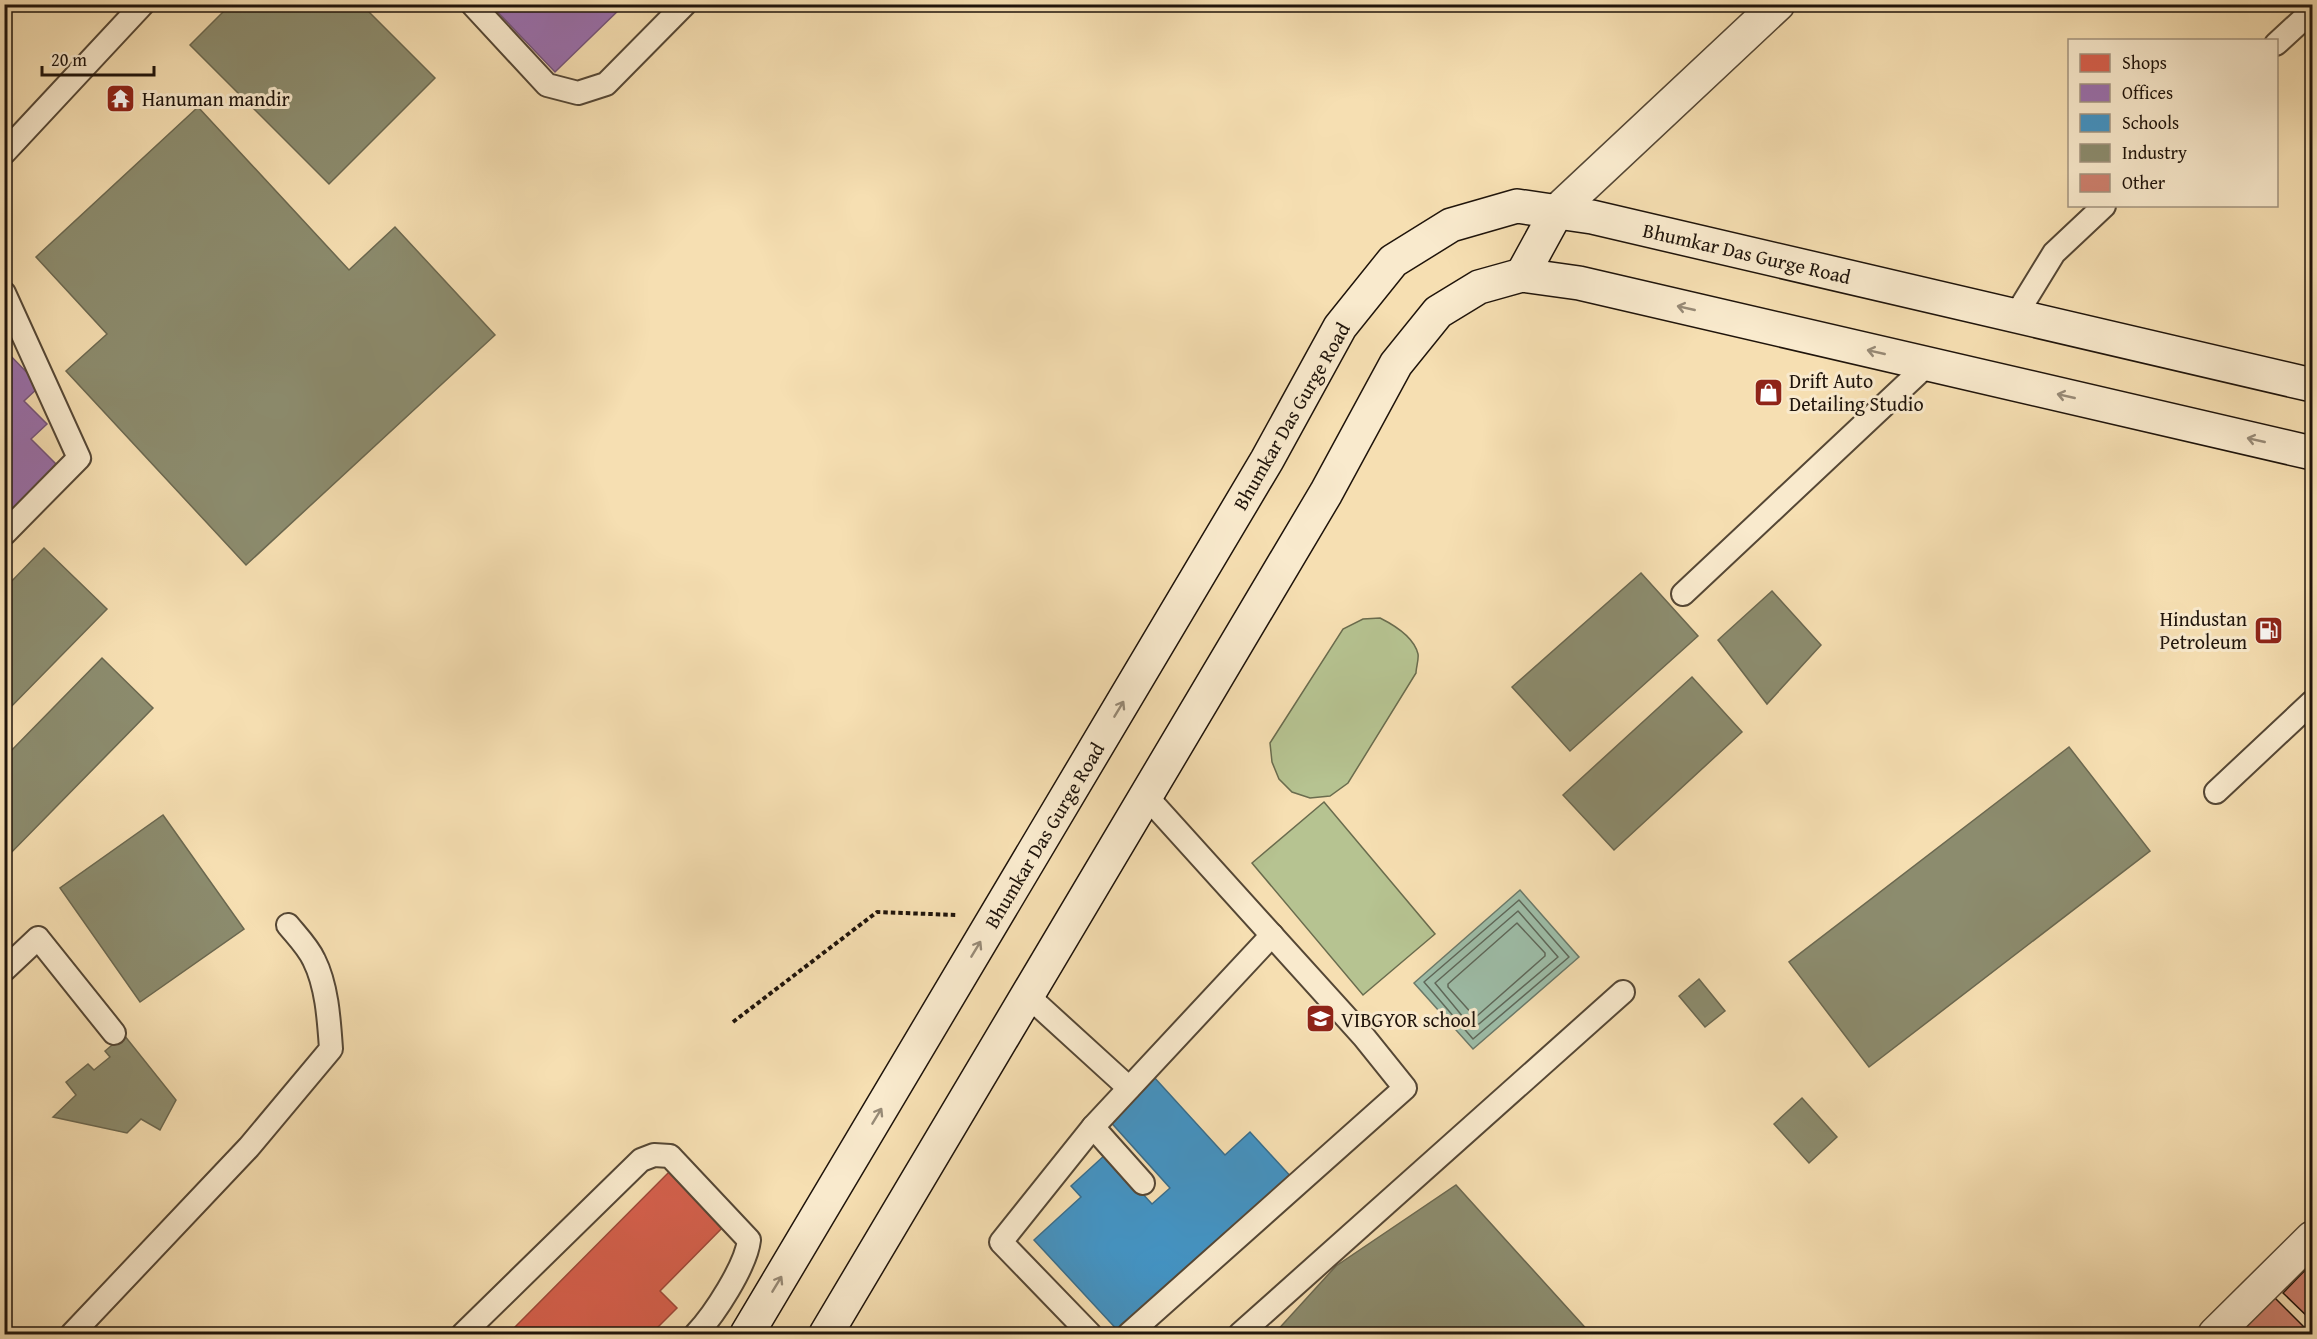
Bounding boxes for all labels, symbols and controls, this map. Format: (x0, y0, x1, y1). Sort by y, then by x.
scale bar (42, 39, 154, 77)
legend (2068, 39, 2278, 207)
text: 20 m (51, 46, 87, 73)
text: Shops (2122, 49, 2167, 76)
text: Offices (2122, 79, 2173, 106)
temple icon: Hanuman mandir (105, 82, 137, 114)
place label: Hanuman mandir (142, 84, 290, 113)
text: Schools (2122, 109, 2179, 136)
text: Industry (2122, 139, 2187, 166)
text: Other (2122, 169, 2166, 196)
street label: Bhumkar Das Gurge Road (1640, 215, 1854, 291)
one-way arrow (1676, 301, 1695, 313)
street label: Bhumkar Das Gurge Road (1225, 317, 1357, 515)
one-way arrow (1866, 345, 1885, 357)
place label: Drift Auto Detailing Studio (1789, 366, 1924, 418)
shop icon: Drift Auto Detailing Studio (1752, 376, 1784, 408)
one-way arrow (2056, 389, 2075, 401)
one-way arrow (2246, 433, 2265, 445)
place label: Hindustan Petroleum (2160, 604, 2248, 656)
fuel station icon: Hindustan Petroleum (2252, 614, 2284, 646)
one-way arrow (1113, 701, 1125, 718)
street label: Bhumkar Das Gurge Road (977, 736, 1111, 933)
one-way arrow (971, 941, 983, 958)
school or university icon: VIBGYOR school (1304, 1003, 1336, 1035)
place label: VIBGYOR school (1341, 1005, 1477, 1034)
one-way arrow (871, 1108, 883, 1125)
one-way arrow (772, 1276, 784, 1293)

